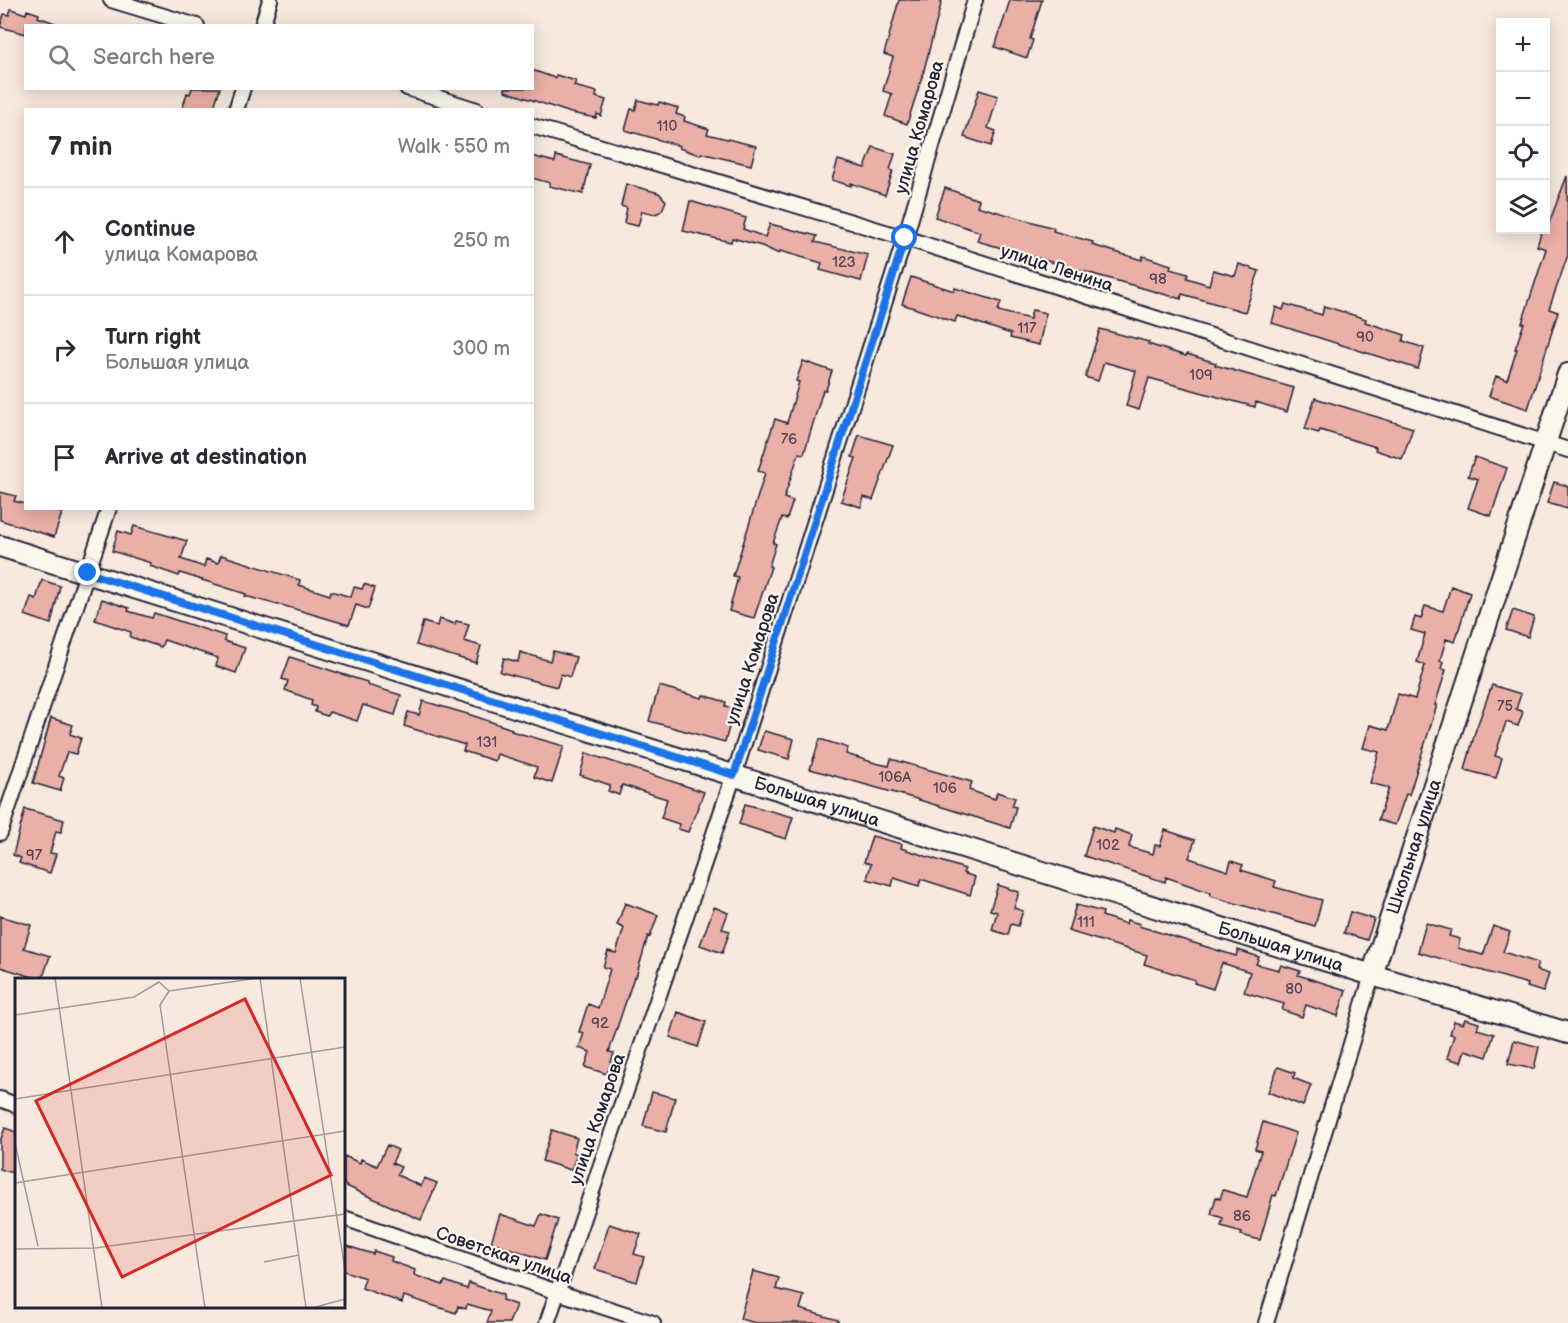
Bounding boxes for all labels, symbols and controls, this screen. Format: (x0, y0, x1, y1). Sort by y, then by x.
map controls (1496, 18, 1550, 234)
button: + (1496, 18, 1550, 72)
search box (24, 24, 534, 90)
icon: search (45, 41, 78, 74)
text: Search here (93, 44, 215, 71)
street label: улица Комарова (890, 58, 949, 196)
button: − (1496, 72, 1550, 126)
house number: 110 (657, 117, 677, 136)
button: locate (1496, 126, 1550, 180)
text: 7 min (48, 132, 112, 163)
text: Walk · 550 m (398, 135, 510, 159)
button: layers (1496, 180, 1550, 234)
text: Continue (105, 216, 195, 243)
route start (891, 224, 917, 250)
icon: ahead (48, 225, 81, 258)
text: 250 m (453, 229, 510, 253)
street label: улица Ленина (998, 240, 1116, 297)
text: улица Комарова (105, 243, 258, 267)
house number: 123 (832, 253, 856, 272)
house number: 98 (1149, 270, 1167, 289)
house number: 117 (1018, 319, 1037, 338)
text: Turn right (105, 324, 201, 351)
house number: 90 (1356, 328, 1374, 347)
icon: right (48, 333, 81, 366)
text: 300 m (452, 337, 510, 361)
text: Большая улица (105, 351, 249, 375)
house number: 109 (1189, 366, 1213, 385)
house number: 76 (781, 430, 797, 449)
icon: arrive (48, 441, 81, 474)
text: Arrive at destination (105, 444, 307, 471)
route end (74, 559, 100, 585)
street label: улица Комарова (721, 590, 784, 728)
house number: 75 (1497, 697, 1513, 716)
house number: 131 (477, 733, 497, 752)
house number: 106А (879, 768, 912, 787)
street label: Большая улица (752, 773, 882, 831)
street label: Школьная улица (1383, 776, 1446, 917)
house number: 106 (933, 779, 957, 798)
house number: 102 (1096, 836, 1120, 855)
house number: 97 (26, 846, 43, 865)
house number: 111 (1077, 913, 1095, 932)
street label: Большая улица (1215, 918, 1346, 977)
inset map (15, 978, 345, 1308)
house number: 80 (1285, 980, 1303, 999)
house number: 92 (591, 1014, 609, 1033)
street label: улица Комарова (565, 1050, 630, 1188)
house number: 86 (1233, 1207, 1251, 1226)
street label: Советская улица (433, 1222, 575, 1289)

